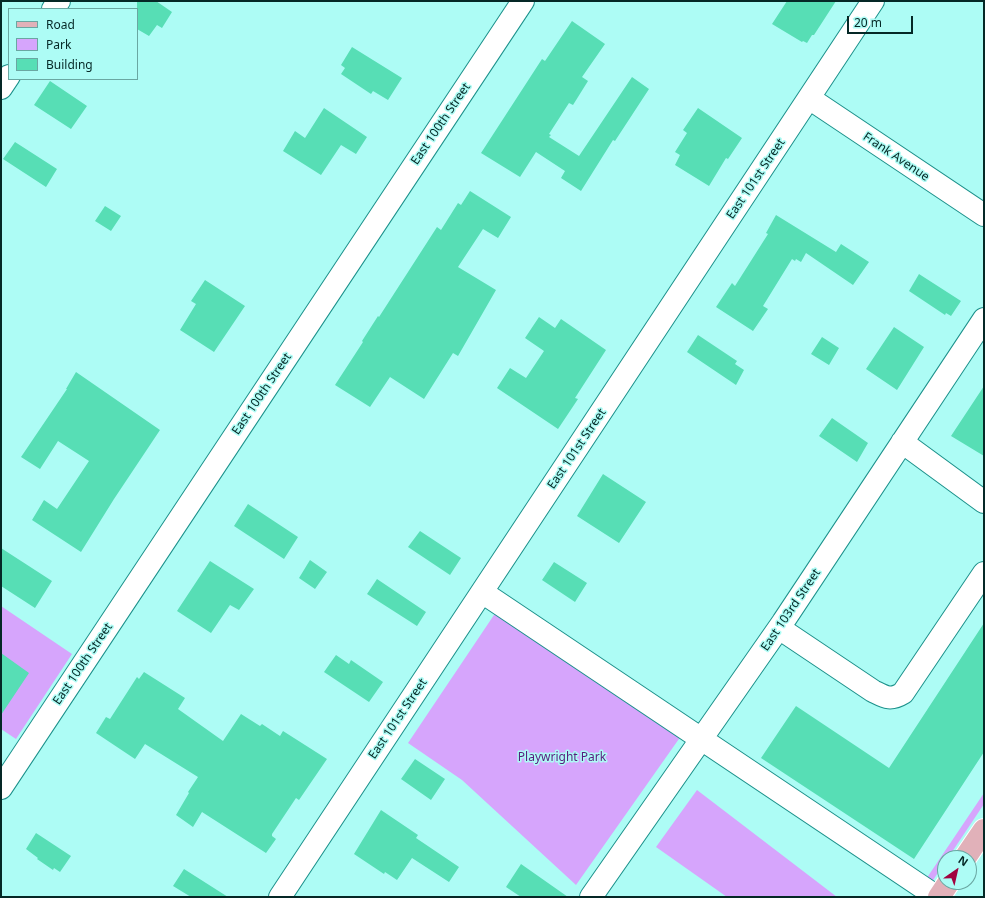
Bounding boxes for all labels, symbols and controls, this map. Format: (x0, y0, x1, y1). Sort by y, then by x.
legend (8, 8, 138, 80)
scale bar (849, 8, 915, 34)
text: 20 m (854, 14, 882, 31)
text: Road (46, 16, 75, 33)
text: Park (46, 36, 71, 53)
text: Building (46, 56, 93, 73)
street label: East 100th Street (408, 80, 474, 168)
street label: Frank Avenue (860, 130, 932, 184)
street label: East 101st Street (724, 136, 788, 222)
street label: East 100th Street (229, 350, 295, 438)
street label: East 101st Street (545, 406, 609, 492)
street label: East 103rd Street (758, 566, 824, 654)
street label: East 100th Street (50, 620, 116, 708)
street label: East 101st Street (366, 676, 430, 762)
park label: Playwright Park (518, 751, 606, 765)
north arrow (937, 850, 977, 890)
text: N (956, 852, 971, 869)

